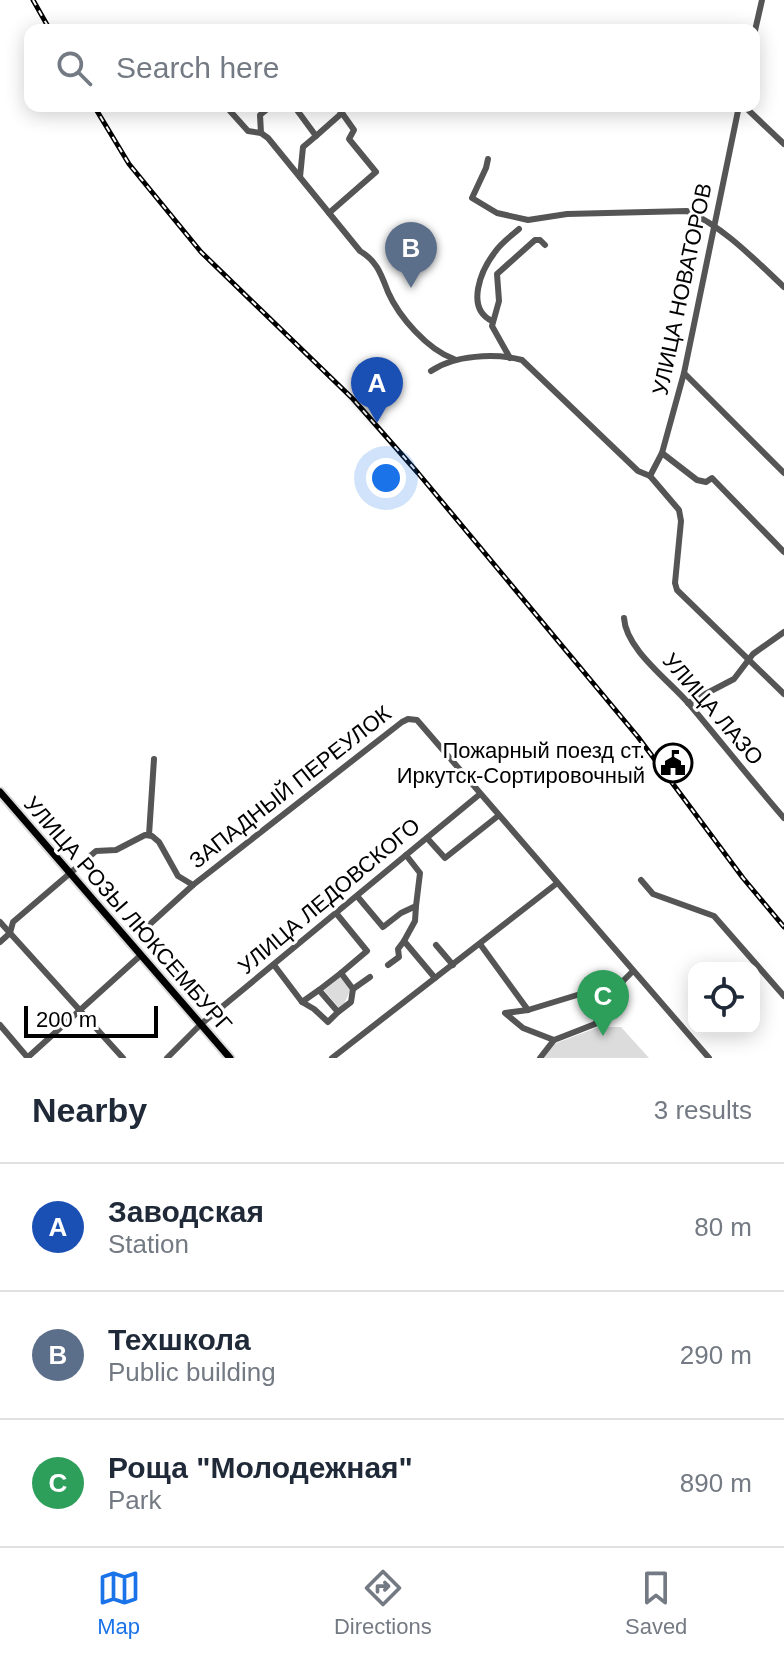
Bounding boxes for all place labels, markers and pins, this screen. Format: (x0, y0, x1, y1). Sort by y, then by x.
pin: B (385, 222, 437, 288)
pin: A (351, 357, 403, 423)
place label: Пожарный поезд ст. Иркутск-Сортировочный (397, 738, 645, 788)
public building icon: Пожарный поезд ст. Иркутск-Сортировочный (652, 742, 694, 784)
pin: C (577, 970, 629, 1036)

